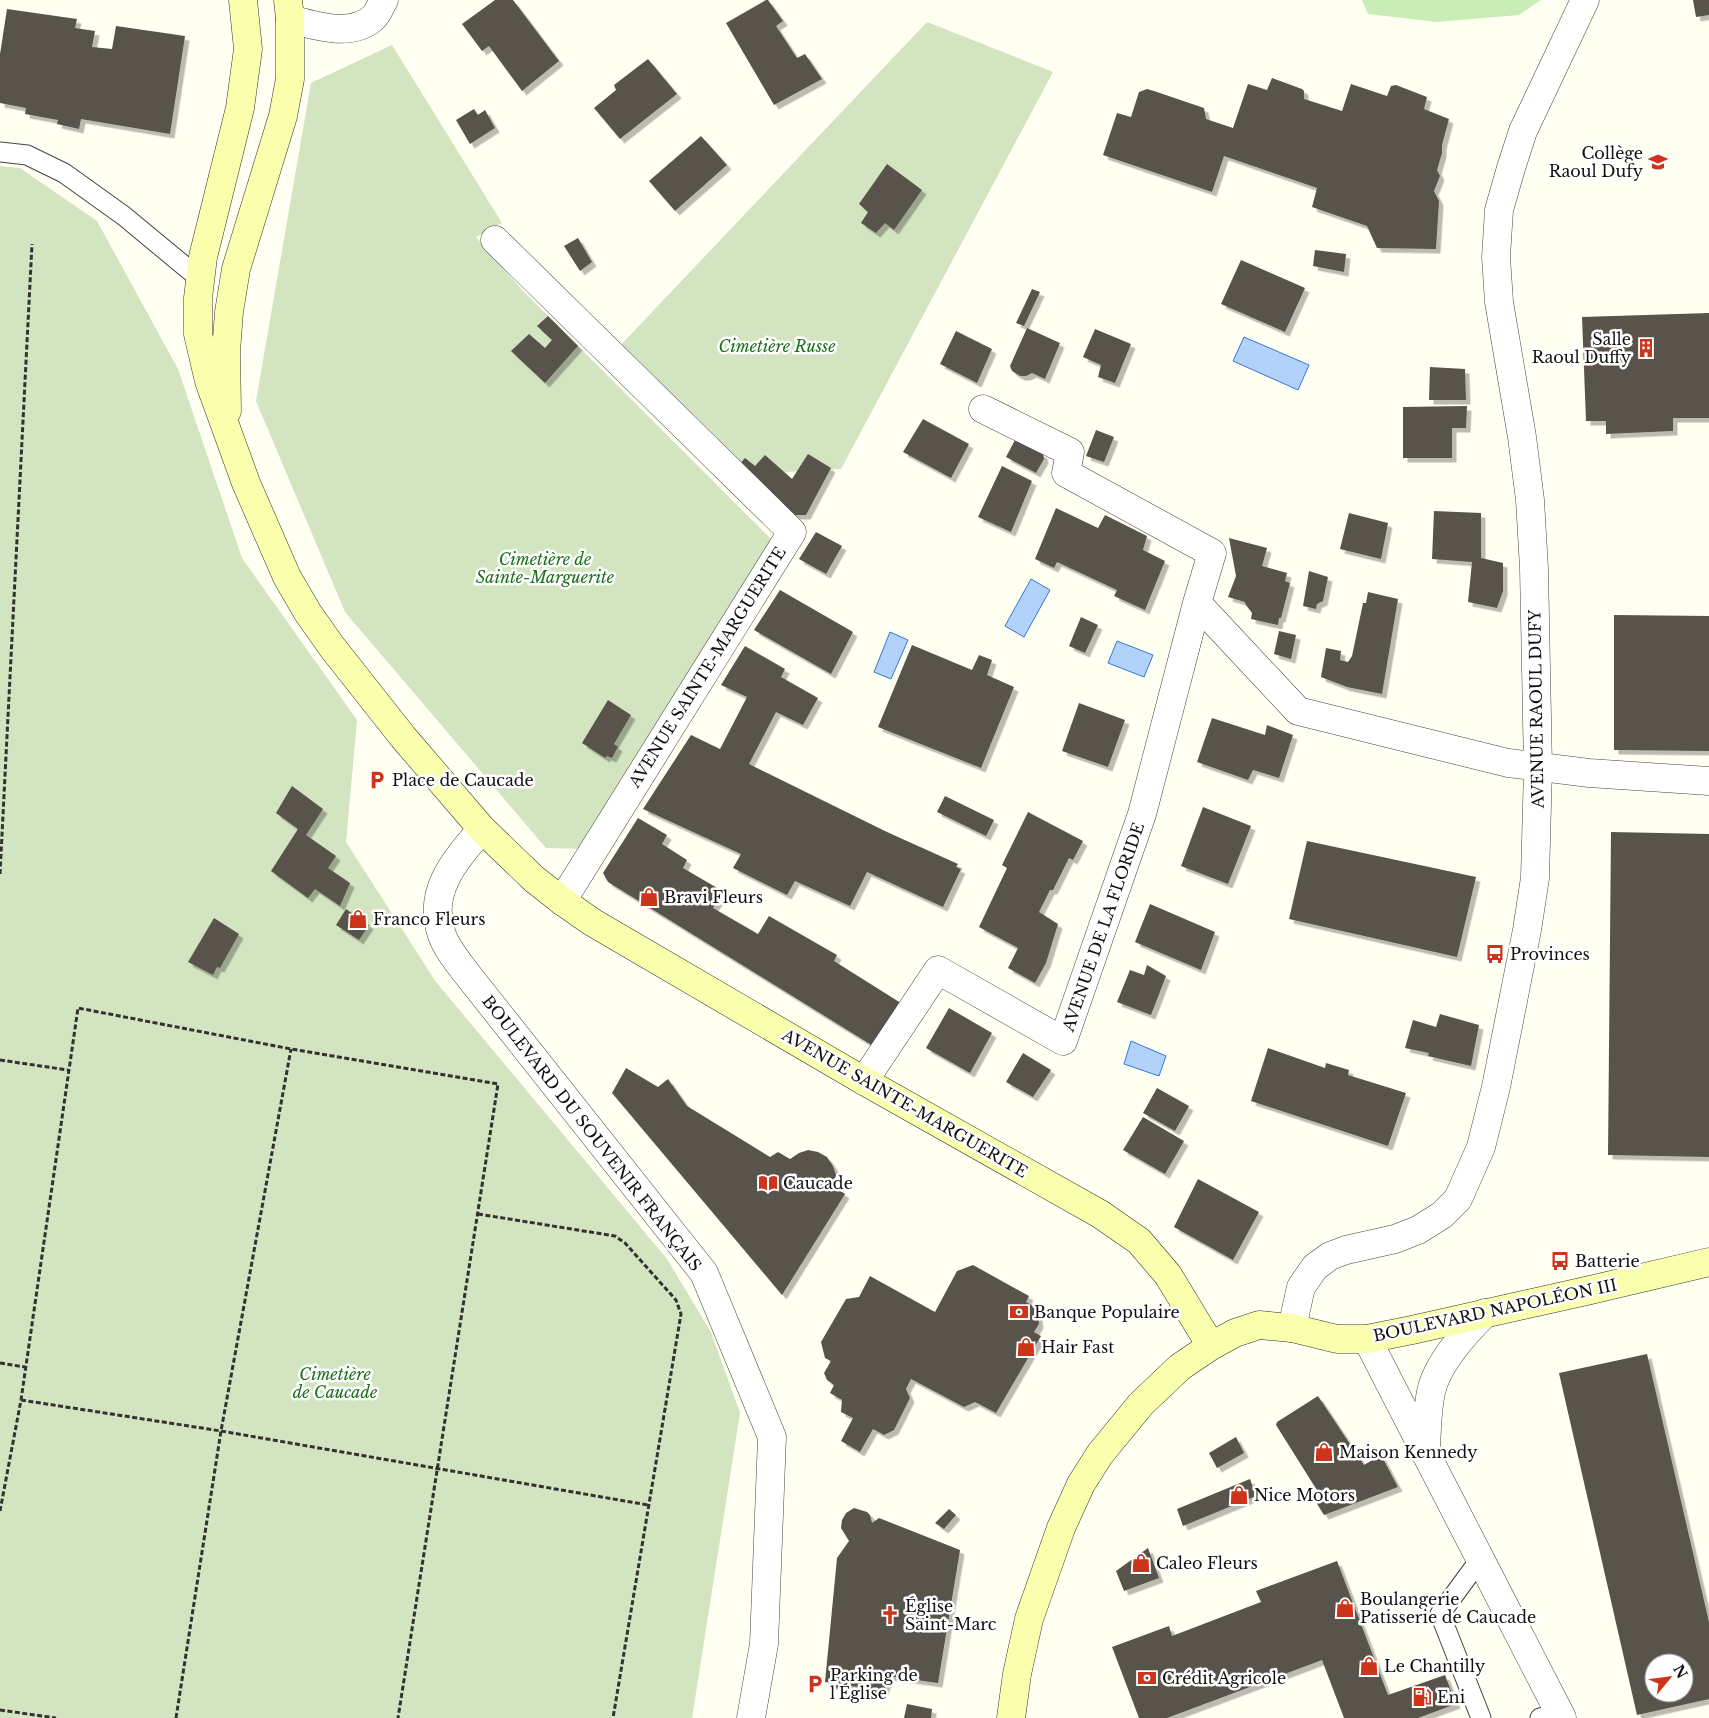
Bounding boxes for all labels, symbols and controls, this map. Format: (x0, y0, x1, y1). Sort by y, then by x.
place label: Collège Raoul Dufy (1549, 143, 1644, 181)
school or university icon: Collège Raoul Dufy (1647, 151, 1669, 173)
place label: Salle Raoul Duffy (1532, 329, 1632, 367)
park label: Cimetière Russe (719, 336, 836, 356)
building icon: Salle Raoul Duffy (1635, 337, 1657, 359)
street label: AVENUE SAINTE-MARGUERITE (624, 543, 790, 792)
park label: Cimetière de Sainte-Marguerite (476, 549, 615, 587)
street label: AVENUE RAOUL DUFY (1524, 609, 1548, 810)
parking icon: Place de Caucade (366, 769, 388, 791)
place label: Place de Caucade (392, 770, 534, 790)
street label: AVENUE DE LA FLORIDE (1057, 820, 1148, 1035)
shop icon: Bravi Fleurs (638, 886, 660, 908)
place label: Bravi Fleurs (664, 887, 763, 907)
shop icon: Franco Fleurs (347, 908, 369, 930)
place label: Franco Fleurs (373, 909, 485, 929)
bus stop icon: Provinces (1484, 943, 1506, 965)
place label: Provinces (1510, 944, 1590, 964)
street label: BOULEVARD DU SOUVENIR FRANÇAIS (478, 991, 706, 1275)
street label: AVENUE SAINTE-MARGUERITE (778, 1024, 1031, 1182)
library icon: Caucade (757, 1172, 779, 1194)
place label: Caucade (783, 1173, 853, 1193)
bus stop icon: Batterie (1549, 1250, 1571, 1272)
place label: Batterie (1575, 1251, 1640, 1271)
street label: BOULEVARD NAPOLÉON III (1371, 1274, 1619, 1346)
bank icon: Banque Populaire (1008, 1301, 1030, 1323)
place label: Banque Populaire (1034, 1302, 1180, 1322)
shop icon: Hair Fast (1015, 1336, 1037, 1358)
place label: Hair Fast (1041, 1337, 1114, 1357)
park label: Cimetière de Caucade (293, 1364, 378, 1402)
shop icon: Maison Kennedy (1313, 1441, 1335, 1463)
place label: Maison Kennedy (1339, 1442, 1478, 1462)
shop icon: Nice Motors (1228, 1484, 1250, 1506)
place label: Nice Motors (1254, 1485, 1355, 1505)
shop icon: Caleo Fleurs (1130, 1552, 1152, 1574)
place label: Caleo Fleurs (1156, 1553, 1258, 1573)
place label: Boulangerie Patisserie de Caucade (1360, 1589, 1536, 1627)
place label: Église Saint-Marc (905, 1596, 997, 1634)
shop icon: Boulangerie Patisserie de Caucade (1334, 1597, 1356, 1619)
church icon: Église Saint-Marc (879, 1604, 901, 1626)
north arrow (1644, 1653, 1694, 1703)
shop icon: Le Chantilly (1358, 1655, 1380, 1677)
place label: Le Chantilly (1384, 1656, 1486, 1676)
text: N (1669, 1662, 1691, 1682)
place label: Parking de l'Église (830, 1665, 918, 1703)
bank icon: Crédit Agricole (1136, 1667, 1158, 1689)
place label: Crédit Agricole (1162, 1668, 1286, 1688)
parking icon: Parking de l'Église (804, 1673, 826, 1695)
fuel station icon: Eni (1411, 1686, 1433, 1708)
place label: Eni (1437, 1687, 1466, 1707)

